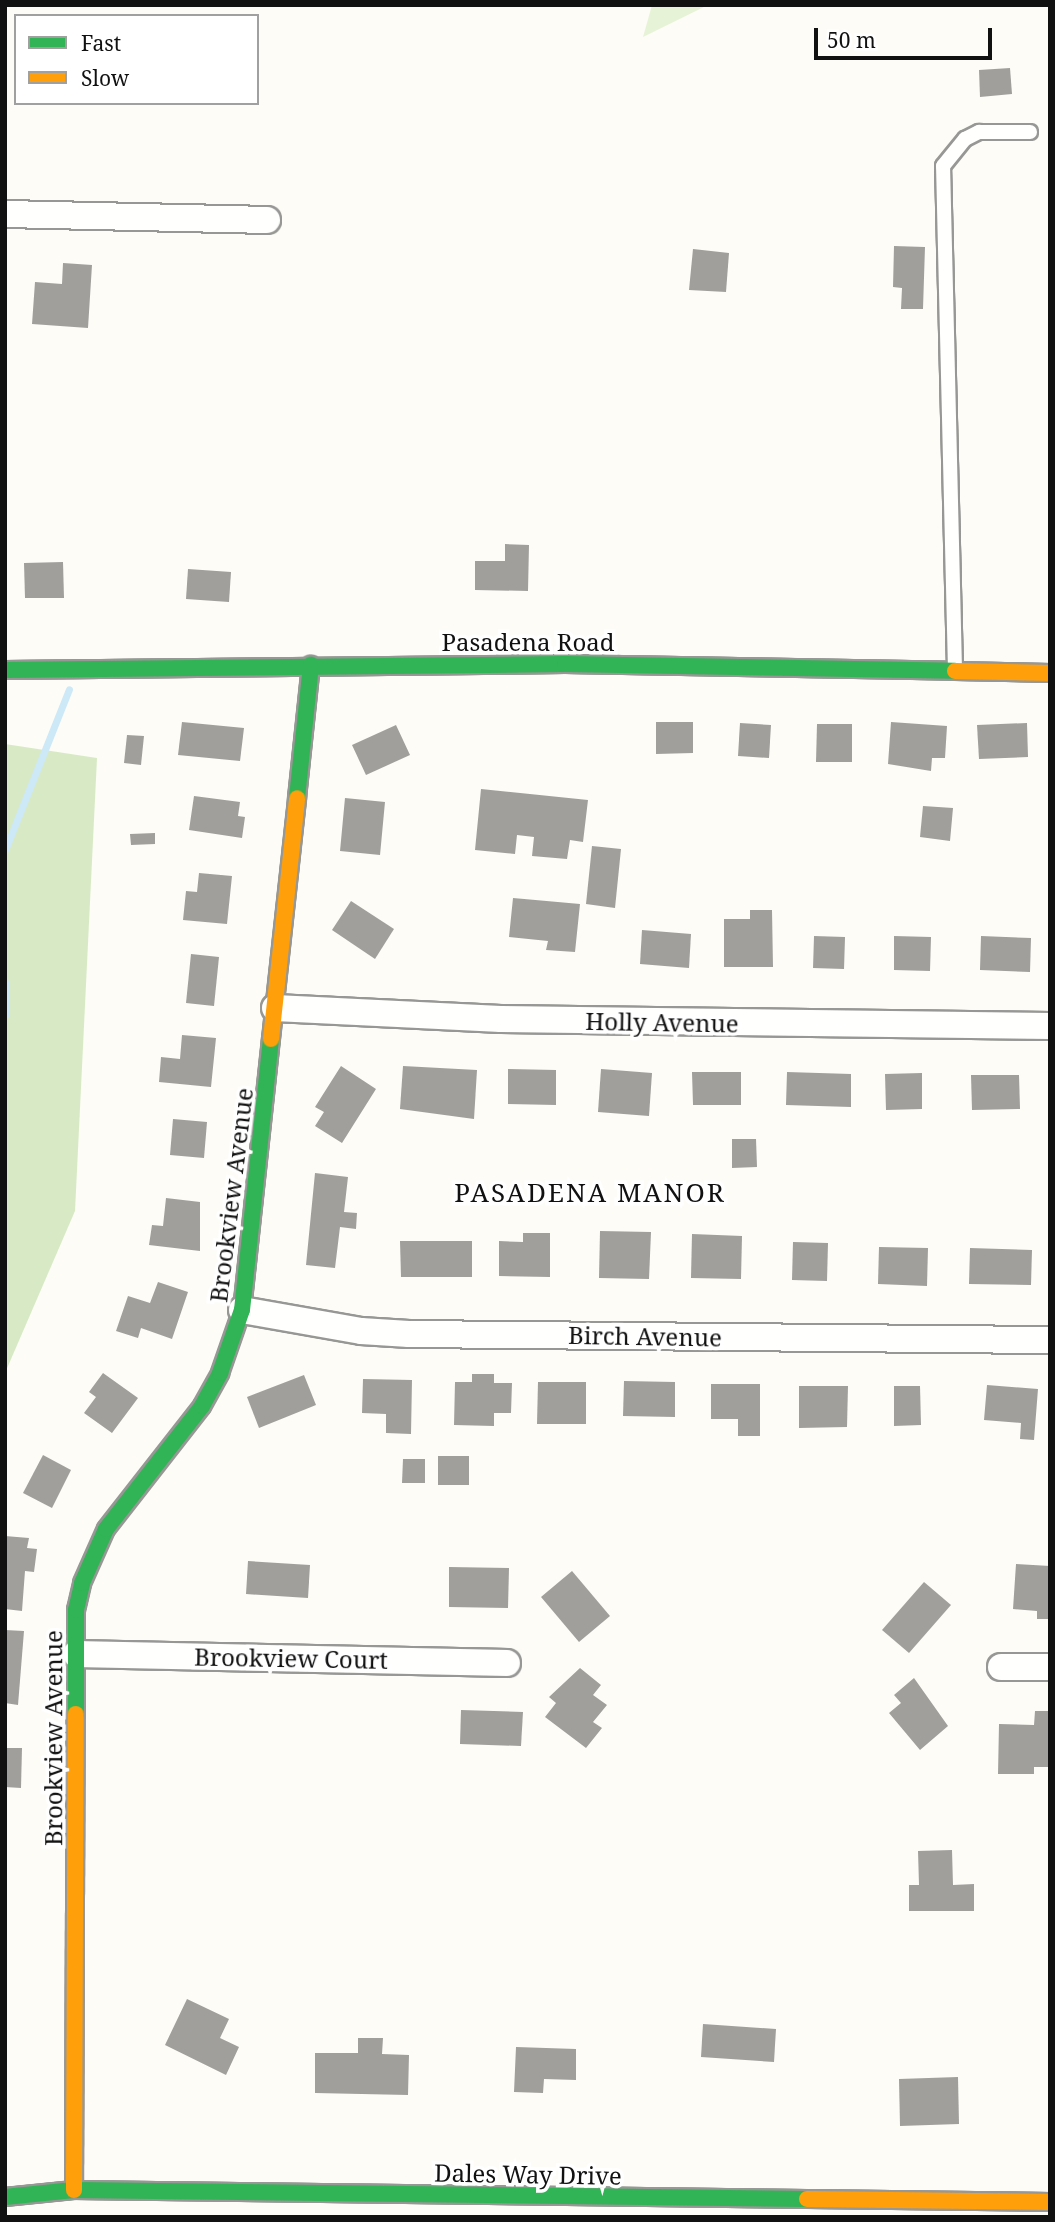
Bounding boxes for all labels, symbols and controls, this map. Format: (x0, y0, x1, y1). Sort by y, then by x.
legend (14, 14, 259, 105)
scale bar (817, 14, 996, 58)
text: 50 m (827, 26, 876, 54)
text: Fast (81, 29, 121, 57)
text: Slow (81, 64, 129, 92)
street label: Pasadena Road (442, 628, 614, 656)
street label: Holly Avenue (585, 1006, 739, 1038)
street label: Brookview Avenue (204, 1086, 258, 1304)
district label: PASADENA MANOR (456, 1177, 724, 1209)
street label: Birch Avenue (568, 1320, 722, 1352)
street label: Brookview Avenue (39, 1630, 67, 1846)
street label: Brookview Court (194, 1642, 388, 1674)
street label: Dales Way Drive (434, 2158, 622, 2190)

